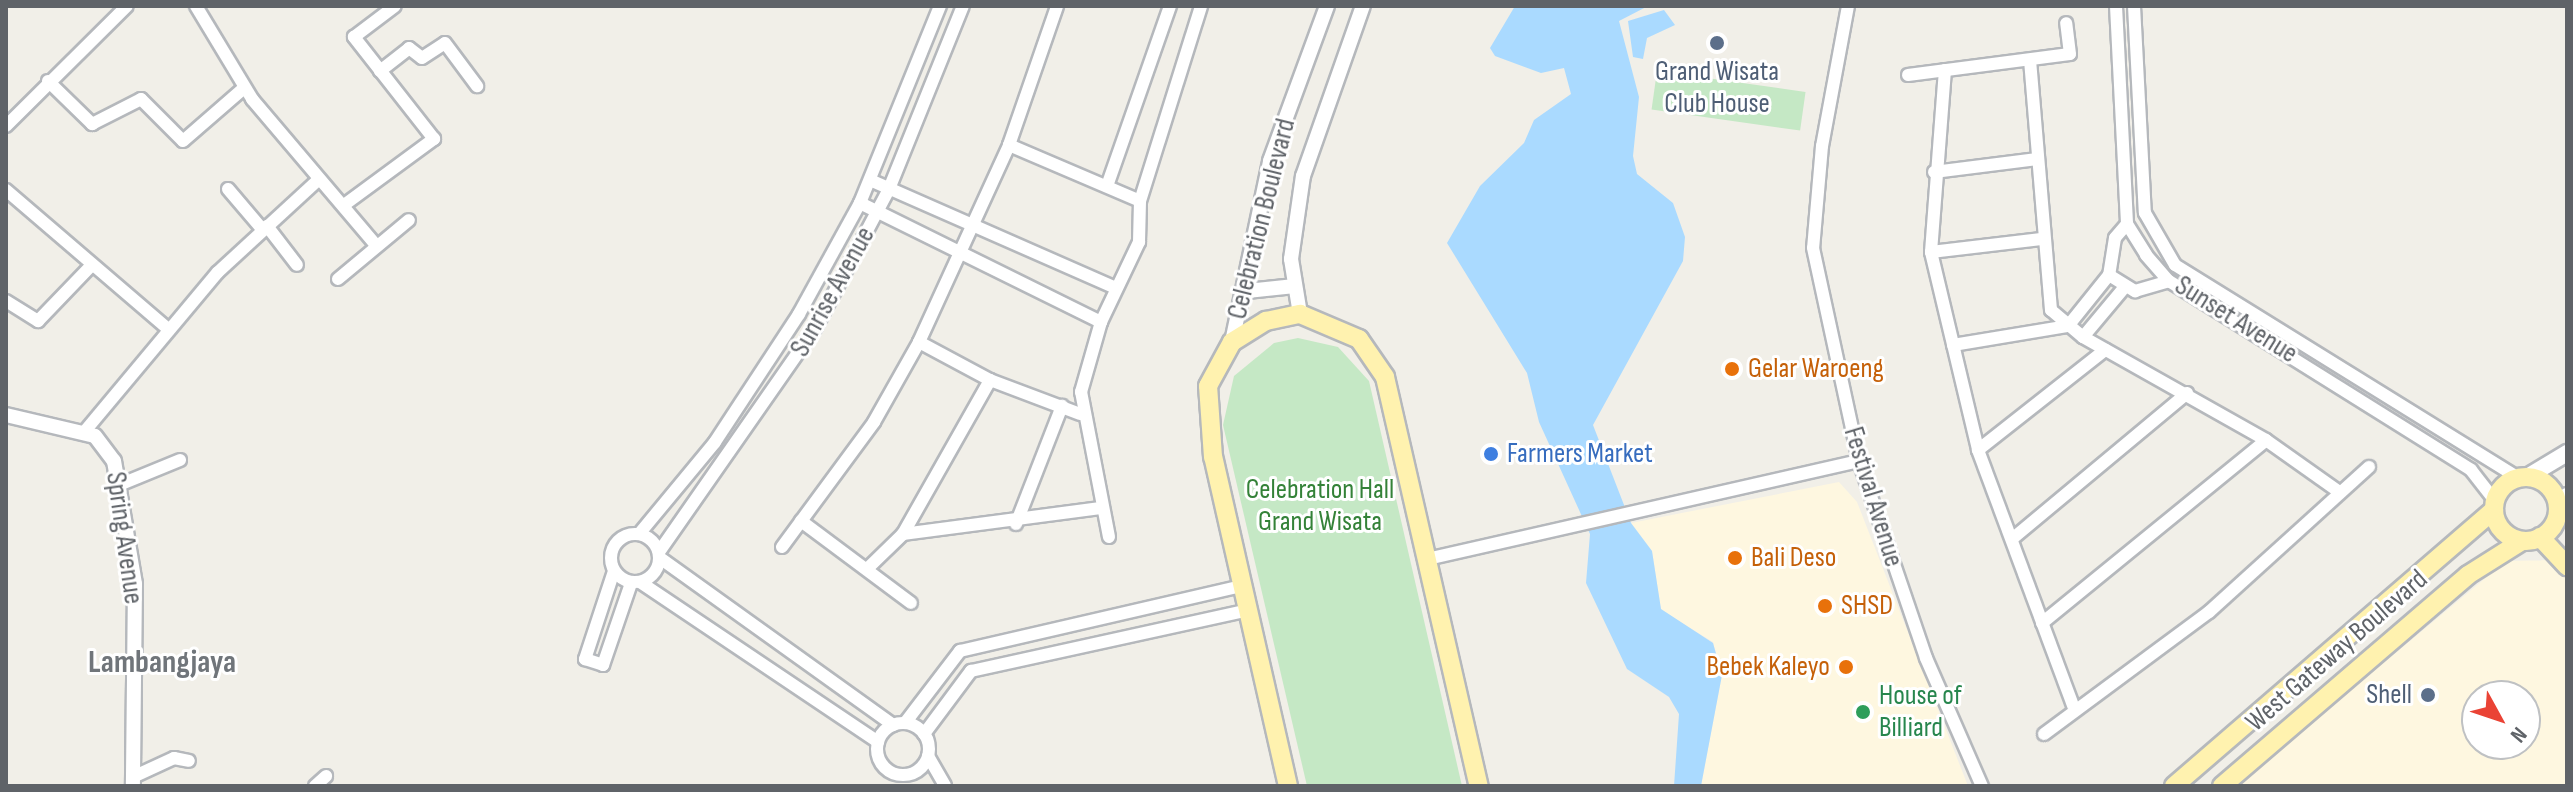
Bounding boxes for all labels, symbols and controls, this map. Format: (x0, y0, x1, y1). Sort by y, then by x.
marker: Grand Wisata Club House (1708, 34, 1726, 52)
place label: Grand Wisata Club House (1655, 55, 1779, 121)
street label: Celebration Boulevard (1221, 115, 1303, 323)
street label: Sunrise Avenue (784, 221, 882, 363)
street label: Sunset Avenue (2168, 269, 2304, 371)
place label: Gelar Waroeng (1748, 352, 1884, 386)
marker: Gelar Waroeng (1723, 360, 1741, 378)
street label: Festival Avenue (1836, 423, 1910, 571)
place label: Farmers Market (1507, 437, 1653, 471)
marker: Farmers Market (1482, 445, 1500, 463)
street label: Spring Avenue (98, 470, 150, 606)
park label: Celebration Hall Grand Wisata (1246, 473, 1394, 539)
place label: Bali Deso (1751, 541, 1836, 575)
marker: Bali Deso (1726, 549, 1744, 567)
street label: West Gateway Boulevard (2239, 563, 2435, 739)
place label: SHSD (1841, 589, 1893, 623)
marker: SHSD (1816, 597, 1834, 615)
district label: Lambangjaya (88, 644, 236, 682)
place label: Bebek Kaleyo (1706, 650, 1830, 684)
marker: Bebek Kaleyo (1837, 658, 1855, 676)
place label: Shell (2366, 678, 2412, 712)
place label: House of Billiard (1879, 679, 1962, 745)
north arrow (2461, 680, 2541, 760)
marker: Shell (2419, 686, 2437, 704)
marker: House of Billiard (1854, 703, 1872, 721)
text: N (2504, 721, 2532, 748)

